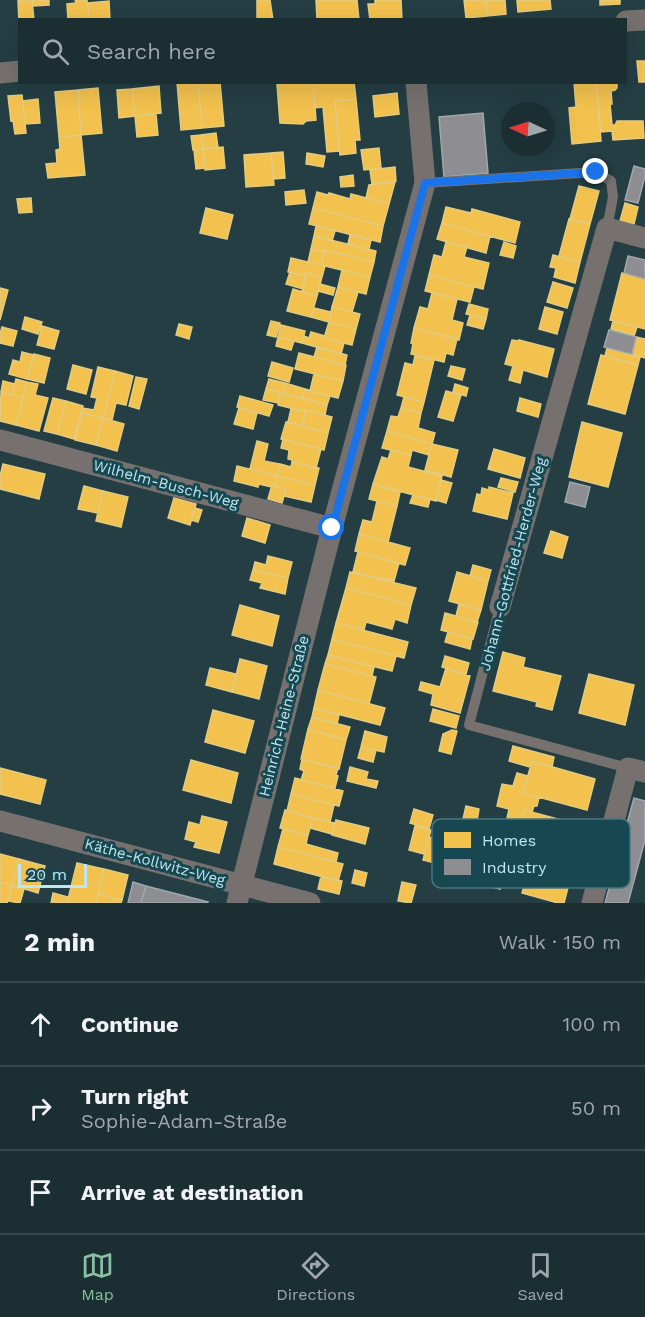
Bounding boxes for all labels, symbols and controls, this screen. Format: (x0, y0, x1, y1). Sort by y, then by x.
search box (18, 18, 627, 84)
icon: search (39, 35, 72, 68)
text: Search here (87, 39, 216, 64)
north arrow (501, 102, 555, 156)
route end (582, 158, 608, 184)
street label: Johann-Gottfried-Herder-Weg (476, 455, 550, 673)
street label: Wilhelm-Busch-Weg (91, 456, 241, 512)
route start (318, 514, 344, 540)
street label: Heinrich-Heine-Straße (255, 634, 313, 798)
legend (432, 819, 630, 888)
text: Homes (482, 831, 536, 850)
street label: Käthe-Kollwitz-Weg (83, 835, 227, 889)
text: Industry (482, 858, 547, 877)
scale bar (18, 861, 87, 888)
text: 20 m (27, 865, 67, 884)
text: 2 min (24, 927, 95, 957)
text: Walk · 150 m (499, 930, 621, 954)
icon: ahead (24, 1008, 57, 1041)
text: Continue (81, 1012, 179, 1037)
text: 100 m (562, 1012, 621, 1036)
text: Turn right (81, 1084, 188, 1109)
icon: right (24, 1092, 57, 1125)
text: 50 m (571, 1096, 621, 1120)
text: Sophie-Adam-Straße (81, 1109, 287, 1133)
icon: arrive (24, 1176, 57, 1209)
text: Arrive at destination (81, 1180, 304, 1205)
tab: Map (81, 1249, 114, 1304)
tab: Directions (276, 1249, 355, 1304)
tab: Saved (517, 1249, 564, 1304)

